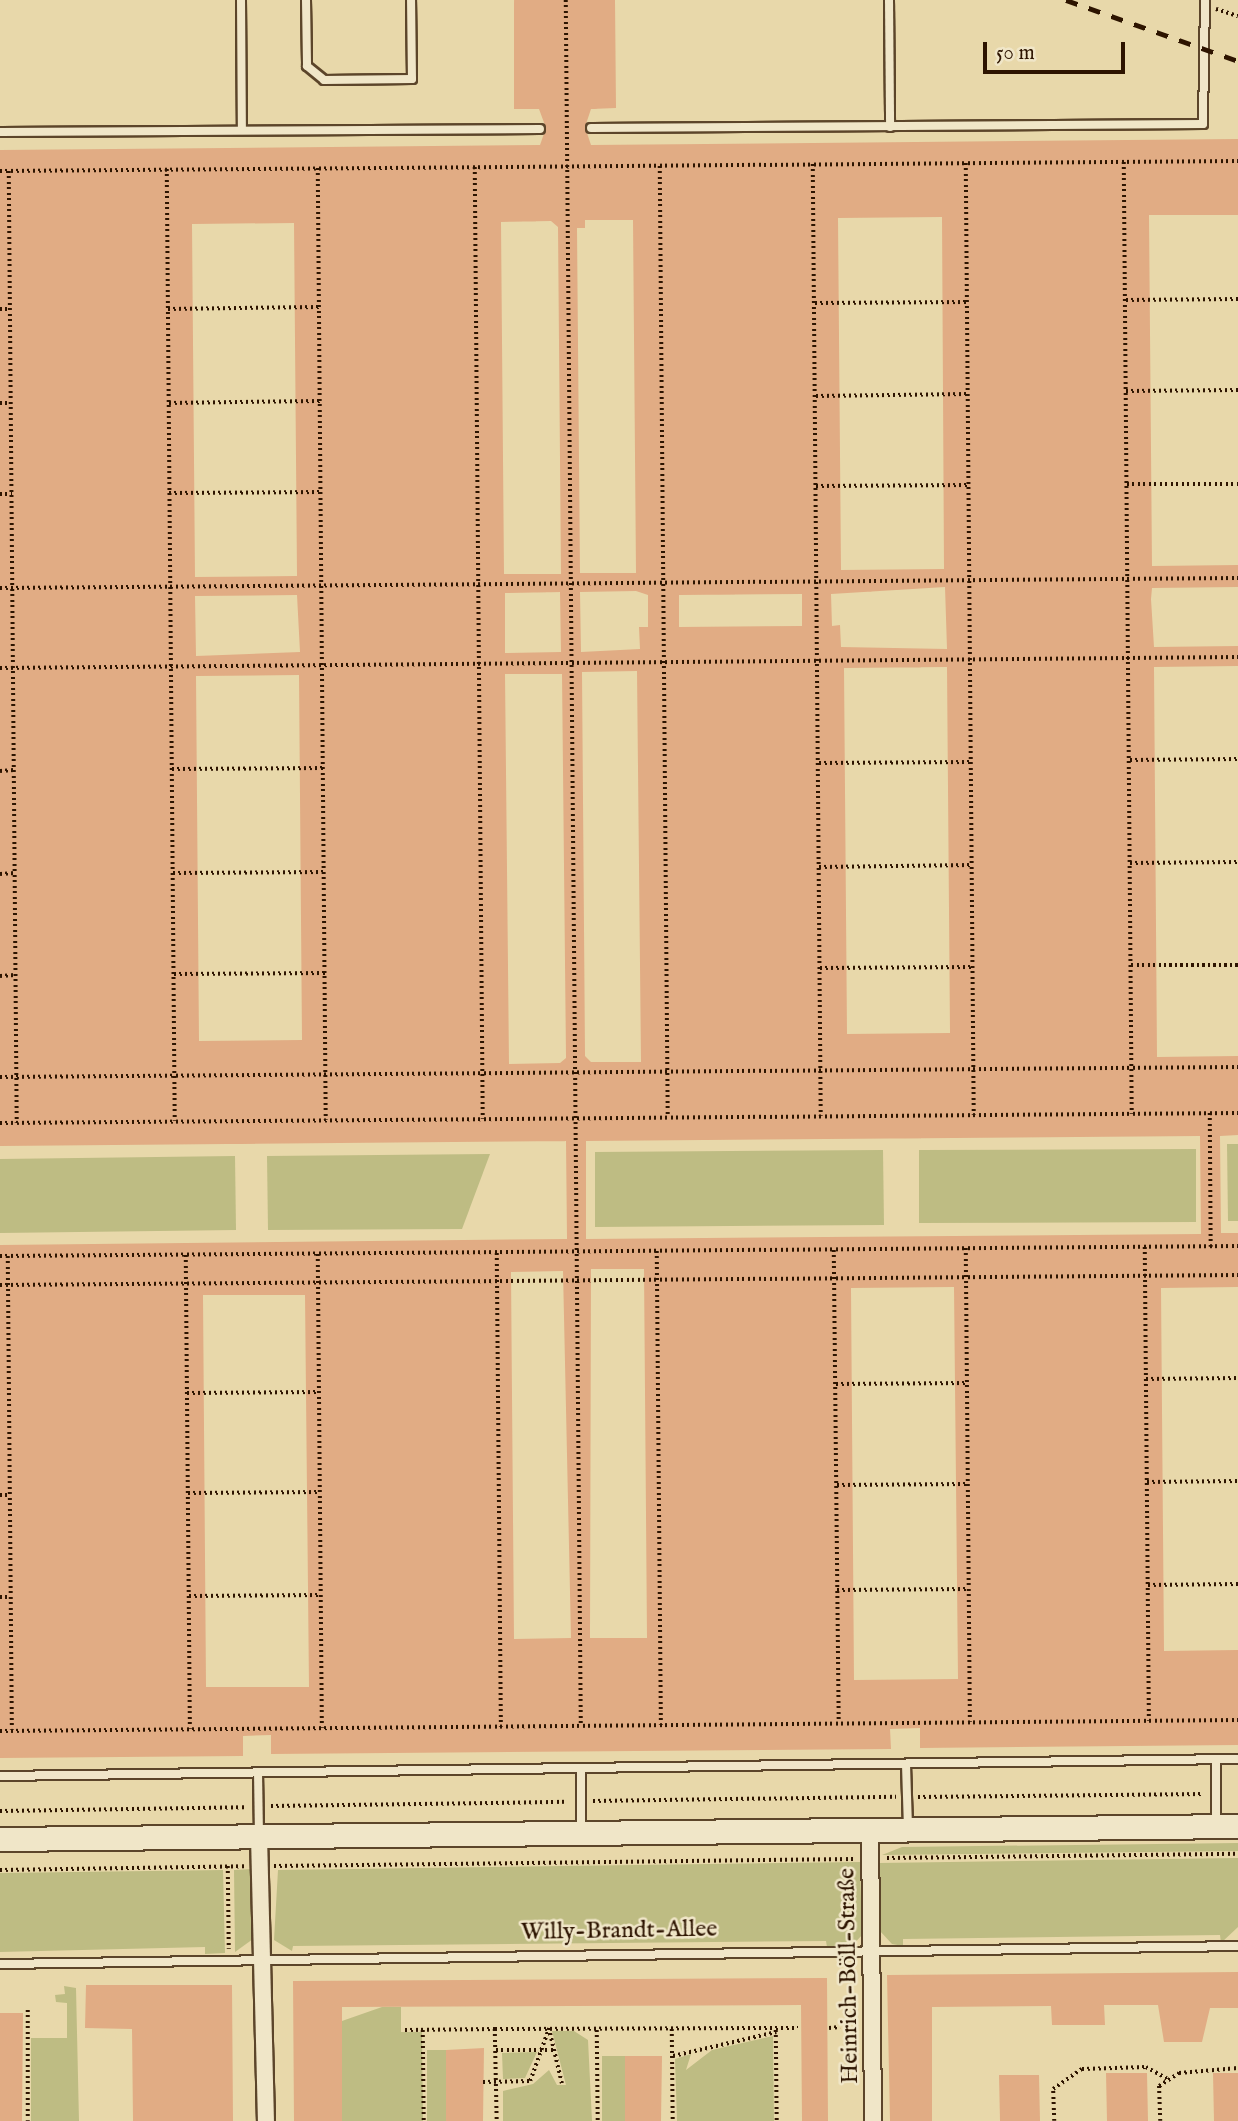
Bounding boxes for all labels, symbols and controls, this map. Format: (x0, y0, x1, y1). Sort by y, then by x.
scale bar (986, 28, 1128, 72)
text: 50 m (996, 40, 1035, 67)
street label: Heinrich-Böll-Straße (833, 1868, 865, 2084)
street label: Willy-Brandt-Allee (521, 1915, 717, 1947)

